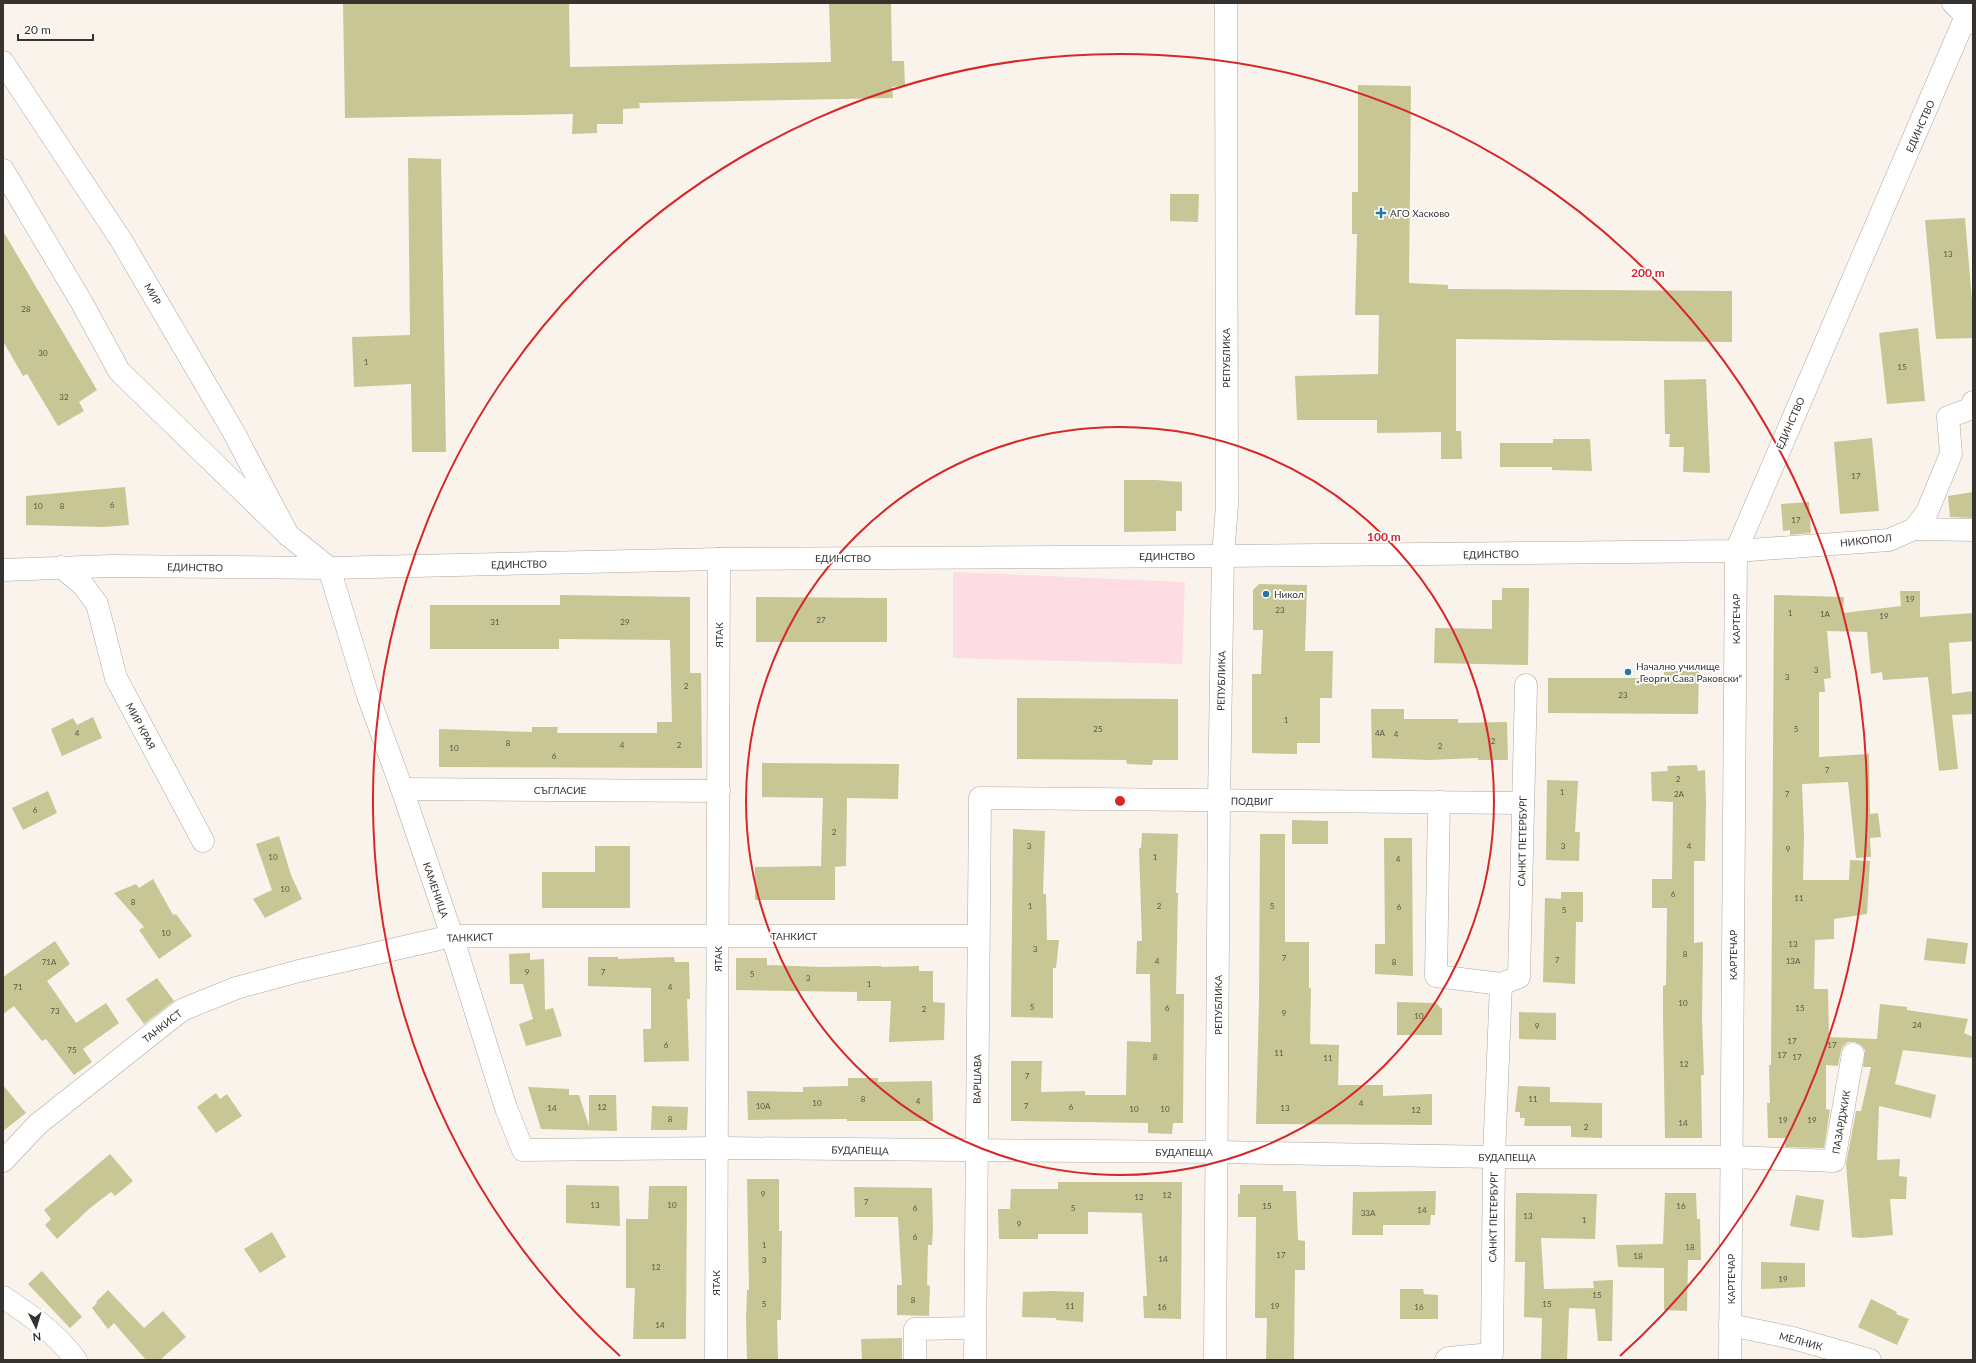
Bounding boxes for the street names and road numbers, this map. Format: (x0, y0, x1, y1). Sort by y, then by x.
street label: ЕДИНСТВО (1903, 98, 1937, 154)
street label: МИР (142, 281, 164, 307)
street label: РЕПУБЛИКА (1220, 328, 1232, 388)
street label: ЕДИНСТВО (1773, 395, 1807, 451)
street label: НИКОПОЛ (1839, 531, 1893, 549)
street label: ЕДИНСТВО (1463, 548, 1519, 560)
street label: ЕДИНСТВО (1139, 550, 1195, 562)
street label: ЕДИНСТВО (815, 552, 871, 564)
street label: ЕДИНСТВО (491, 558, 547, 570)
street label: ЕДИНСТВО (167, 561, 223, 573)
street label: КАРТЕЧАР (1730, 594, 1742, 644)
street label: ЯТАК (713, 622, 725, 649)
street label: РЕПУБЛИКА (1214, 651, 1228, 711)
street label: МИР КРАЯ (124, 701, 158, 751)
street label: СЪГЛАСИЕ (534, 784, 587, 796)
street label: ПОДВИГ (1231, 795, 1274, 807)
street label: САНКТ ПЕТЕРБУРГ (1515, 795, 1529, 887)
street label: КАМЕНИЦА (421, 860, 451, 920)
street label: ТАНКИСТ (447, 930, 494, 944)
street label: ТАНКИСТ (771, 930, 817, 942)
street label: КАРТЕЧАР (1727, 930, 1739, 980)
street label: ЯТАК (712, 946, 724, 973)
street label: РЕПУБЛИКА (1212, 975, 1224, 1035)
street label: ТАНКИСТ (140, 1007, 184, 1045)
street label: ВАРШАВА (971, 1054, 983, 1104)
street label: ПАЗАРДЖИК (1829, 1089, 1853, 1155)
street label: БУДАПЕЩА (831, 1143, 889, 1157)
street label: БУДАПЕЩА (1155, 1146, 1213, 1158)
street label: БУДАПЕЩА (1478, 1151, 1536, 1163)
street label: САНКТ ПЕТЕРБУРГ (1486, 1171, 1500, 1263)
street label: КАРТЕЧАР (1725, 1254, 1737, 1304)
street label: ЯТАК (710, 1270, 722, 1297)
street label: МЕЛНИК (1778, 1329, 1824, 1353)

